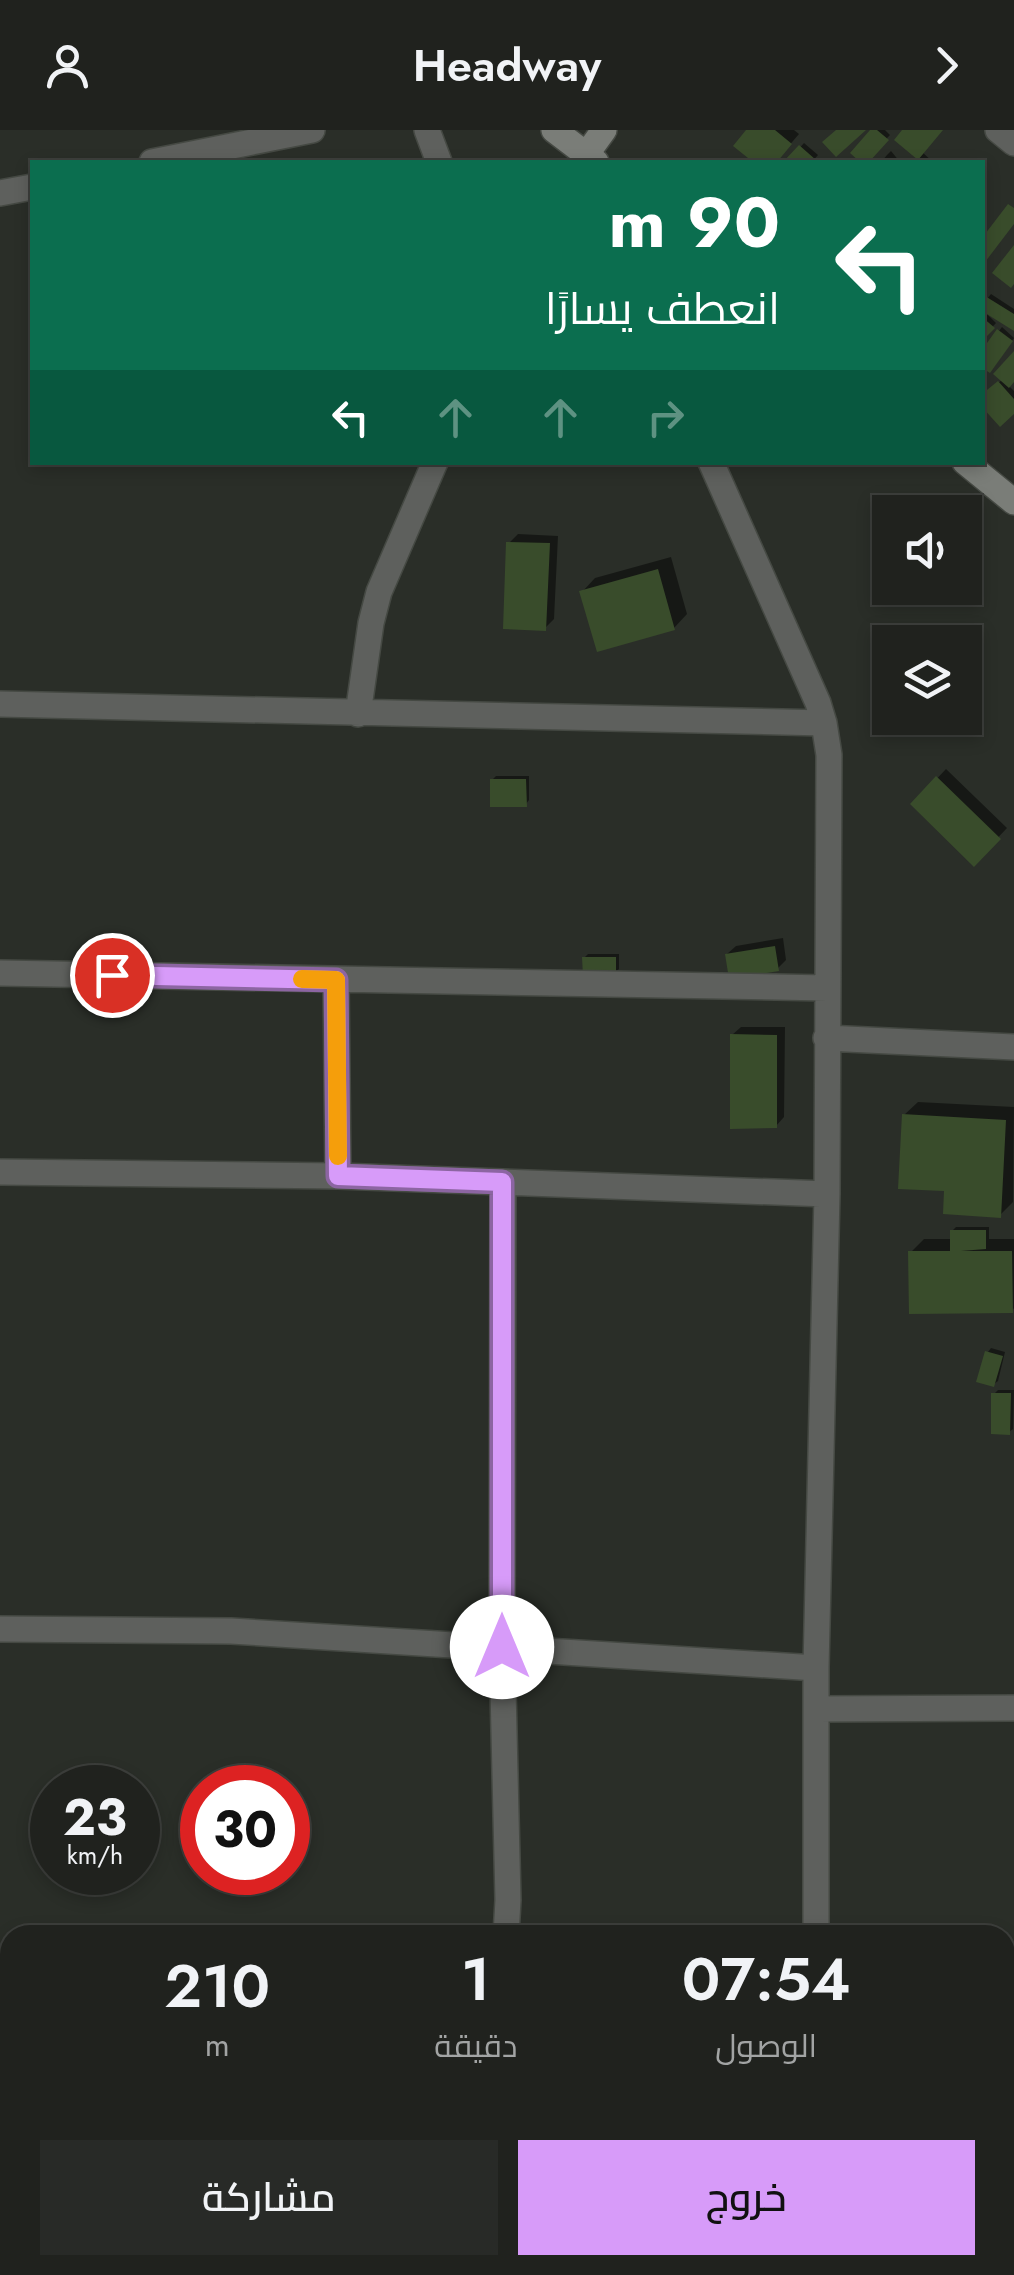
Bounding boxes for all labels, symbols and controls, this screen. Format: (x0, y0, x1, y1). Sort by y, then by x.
text: Headway (413, 33, 601, 98)
icon: person (40, 38, 95, 93)
icon: forward (919, 38, 974, 93)
text: 90 m (608, 172, 780, 273)
icon: left (815, 200, 945, 330)
text: انعطف يسارًا (545, 276, 780, 341)
icon: left (323, 390, 378, 445)
icon: ahead (428, 390, 483, 445)
icon: ahead (533, 390, 588, 445)
icon: right (638, 390, 693, 445)
map controls (872, 495, 982, 735)
button: sound (872, 495, 982, 605)
button: layers (872, 625, 982, 735)
pin (70, 933, 155, 1018)
icon: arrive (85, 948, 140, 1003)
position arrow (450, 1595, 554, 1699)
speed limit sign: 30 (180, 1765, 310, 1895)
text: 23 (63, 1781, 127, 1854)
text: km/h (67, 1837, 123, 1873)
text: 1 (461, 1936, 491, 2023)
text: 07:54 (682, 1936, 851, 2023)
text: 210 (164, 1943, 270, 2030)
text: m (205, 2022, 230, 2068)
text: دقيقة (434, 2023, 517, 2069)
text: الوصول (715, 2023, 817, 2069)
button: مشاركة (40, 2140, 498, 2255)
button: خروج (518, 2140, 975, 2255)

